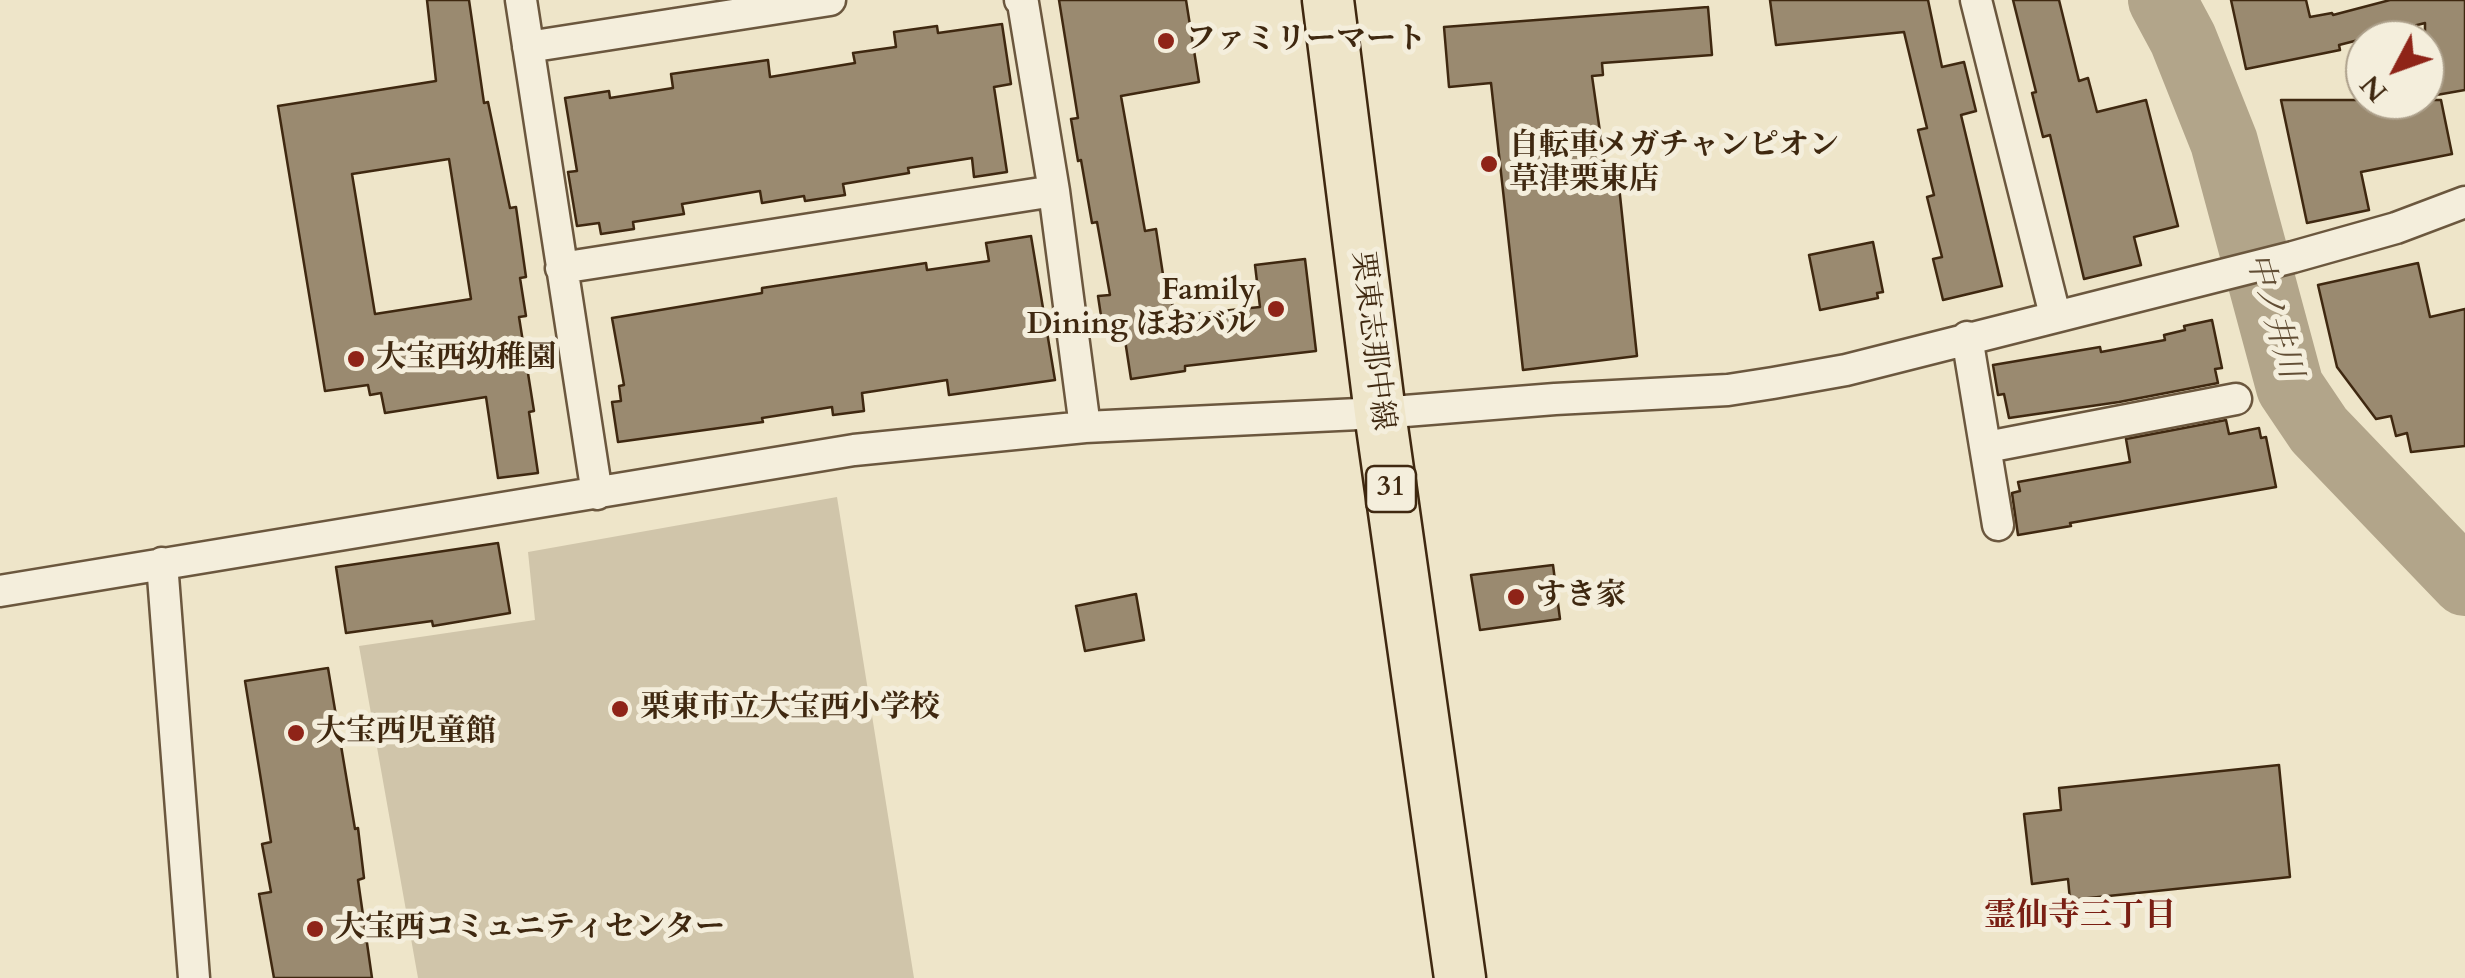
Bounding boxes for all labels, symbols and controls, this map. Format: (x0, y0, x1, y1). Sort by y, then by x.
north arrow (2345, 20, 2445, 120)
place label: ファミリーマート (1186, 23, 1426, 59)
marker: ファミリーマート (1155, 30, 1177, 52)
text: N (2352, 67, 2396, 110)
place label: 自転車メガチャンピオン 草津栗東店 (1509, 129, 1839, 200)
marker: 自転車メガチャンピオン 草津栗東店 (1478, 153, 1500, 175)
street label: 栗東志那中線 (1342, 249, 1400, 433)
water label: 中ノ井川 (2236, 249, 2308, 383)
place label: Family Dining ほおバル (1027, 274, 1256, 344)
marker: Family Dining ほおバル (1265, 298, 1287, 320)
place label: 大宝西幼稚園 (376, 341, 556, 377)
marker: 大宝西幼稚園 (345, 348, 367, 370)
road number: 31 (1366, 466, 1416, 512)
place label: すき家 (1536, 579, 1626, 615)
marker: すき家 (1505, 586, 1527, 608)
place label: 栗東市立大宝西小学校 (640, 691, 940, 727)
marker: 栗東市立大宝西小学校 (609, 698, 631, 720)
place label: 大宝西児童館 (316, 715, 496, 751)
marker: 大宝西児童館 (285, 722, 307, 744)
district label: 霊仙寺三丁目 (1984, 899, 2176, 937)
place label: 大宝西コミュニティセンター (335, 911, 725, 947)
marker: 大宝西コミュニティセンター (304, 918, 326, 940)

